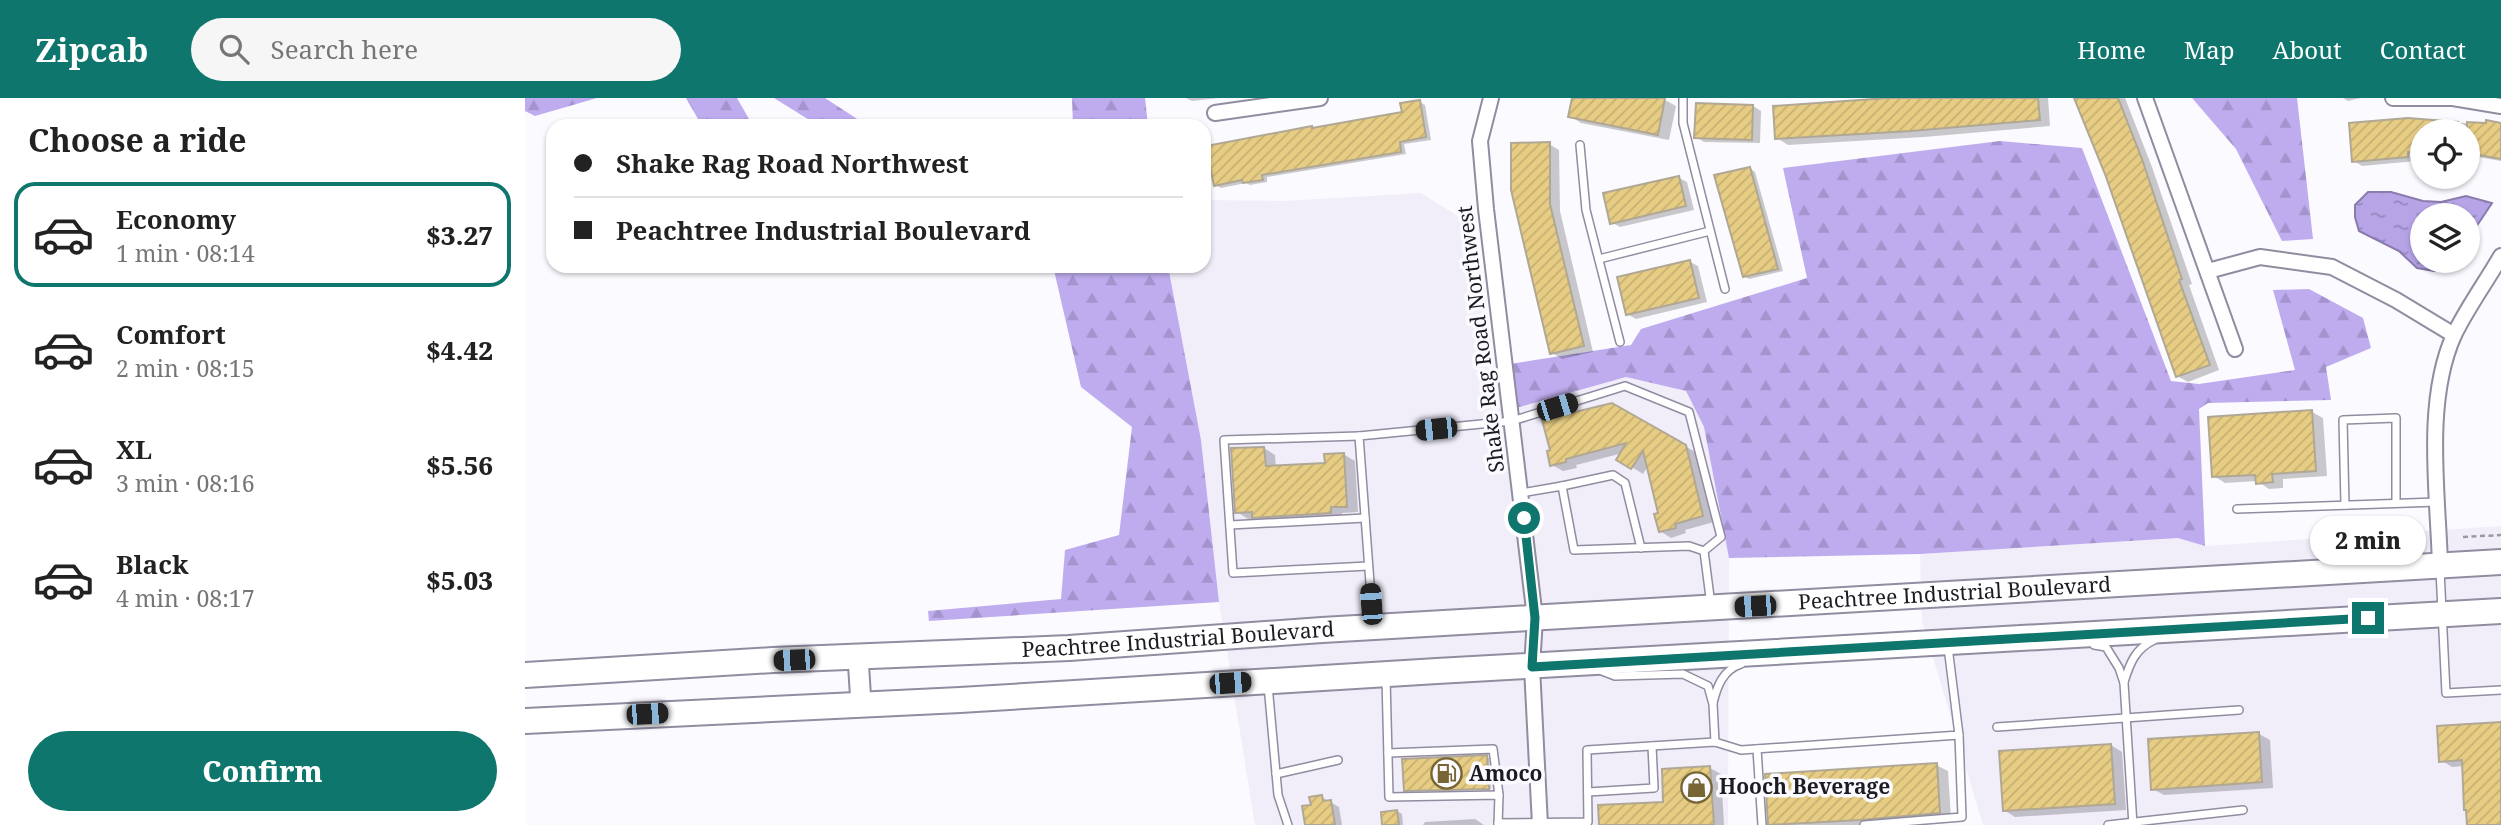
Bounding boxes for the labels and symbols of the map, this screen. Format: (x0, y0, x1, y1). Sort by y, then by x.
street label: Shake Rag Road Northwest (1450, 204, 1510, 474)
car (1534, 391, 1581, 423)
car (1415, 416, 1458, 442)
route start (1508, 502, 1540, 534)
callout: 2 min (2310, 517, 2426, 566)
street label: Peachtree Industrial Boulevard (1797, 570, 2112, 616)
car (1360, 582, 1383, 626)
car (1734, 594, 1777, 618)
route end (2352, 602, 2384, 634)
street label: Peachtree Industrial Boulevard (1021, 614, 1335, 663)
car (773, 649, 816, 671)
car (1209, 671, 1252, 695)
car (626, 702, 669, 726)
fuel station icon: Amoco (1429, 757, 1463, 791)
place label: Amoco (1469, 759, 1542, 787)
shop icon: Hooch Beverage (1679, 770, 1713, 804)
place label: Hooch Beverage (1719, 772, 1890, 800)

